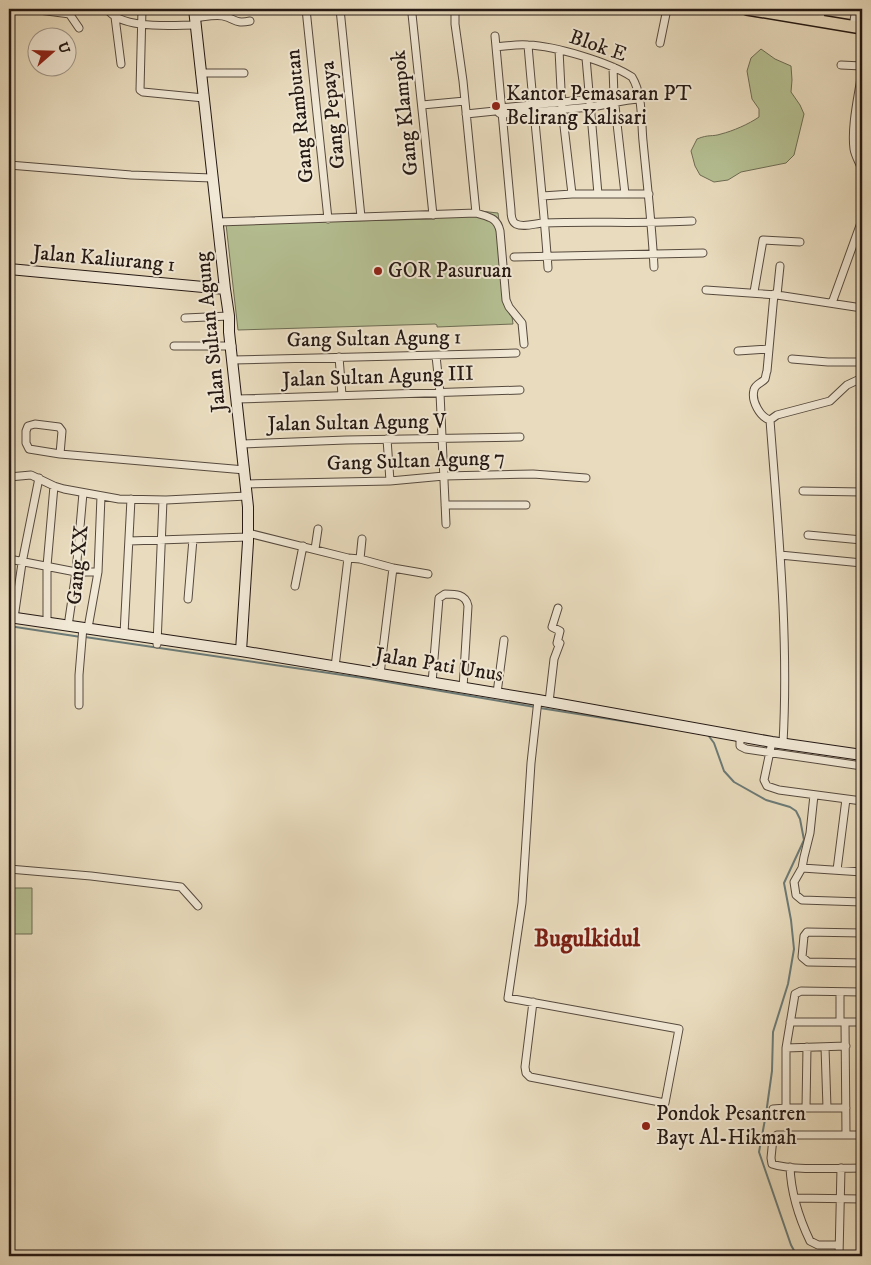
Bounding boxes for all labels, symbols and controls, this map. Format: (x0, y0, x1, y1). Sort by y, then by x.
street label: Blok E (566, 24, 630, 68)
north arrow (28, 28, 78, 78)
text: U (53, 40, 74, 56)
street label: Gang Rambutan (280, 48, 320, 184)
street label: Gang Klampok (385, 48, 425, 177)
street label: Gang Pepaya (314, 60, 352, 170)
place label: Kantor Pemasaran PT Belirang Kalisari (506, 81, 692, 131)
marker: Kantor Pemasaran PT Belirang Kalisari (490, 100, 502, 112)
street label: Jalan Kaliurang 1 (30, 240, 176, 278)
street label: Jalan Sultan Agung (190, 250, 233, 415)
place label: GOR Pasuruan (388, 258, 512, 284)
marker: GOR Pasuruan (372, 265, 384, 277)
street label: Gang Sultan Agung 1 (286, 324, 462, 354)
street label: Jalan Sultan Agung III (280, 361, 474, 393)
street label: Jalan Sultan Agung V (265, 408, 447, 438)
street label: Gang Sultan Agung 7 (326, 445, 506, 477)
street label: Gang XX (62, 524, 94, 606)
street label: Jalan Pati Unus (371, 642, 505, 688)
district label: Bugulkidul (534, 924, 641, 954)
place label: Pondok Pesantren Bayt Al-Hikmah (656, 1101, 806, 1151)
marker: Pondok Pesantren Bayt Al-Hikmah (640, 1120, 652, 1132)

